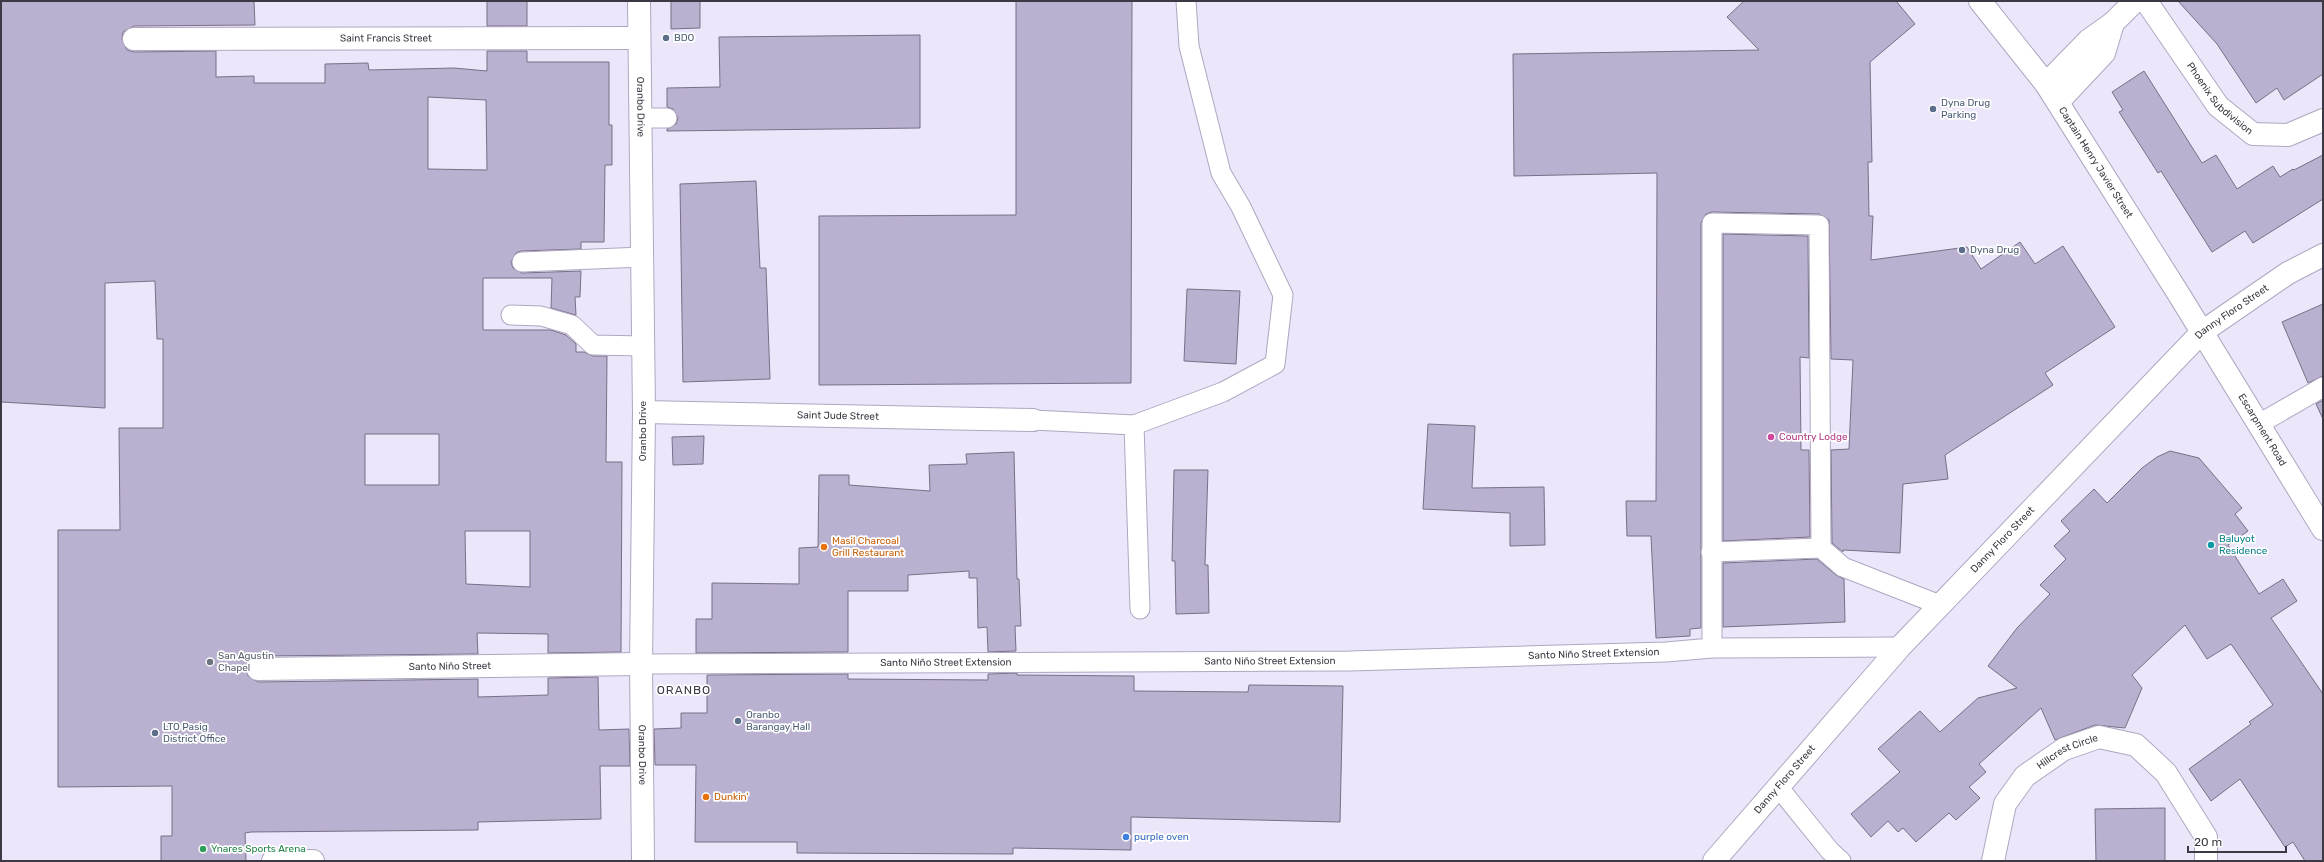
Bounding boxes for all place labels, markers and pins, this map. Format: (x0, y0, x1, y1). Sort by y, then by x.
place label: BDO (674, 32, 695, 44)
marker: BDO (661, 33, 671, 43)
place label: Dyna Drug Parking (1941, 97, 1990, 121)
marker: Dyna Drug Parking (1928, 104, 1938, 114)
place label: Dyna Drug (1970, 244, 2019, 256)
marker: Dyna Drug (1957, 245, 1967, 255)
place label: Country Lodge (1779, 431, 1848, 443)
marker: Country Lodge (1766, 432, 1776, 442)
place label: Baluyot Residence (2219, 533, 2268, 557)
place label: Masil Charcoal Grill Restaurant (832, 535, 904, 559)
marker: Baluyot Residence (2206, 540, 2216, 550)
marker: Masil Charcoal Grill Restaurant (819, 542, 829, 552)
place label: San Agustin Chapel (218, 650, 274, 674)
marker: San Agustin Chapel (205, 657, 215, 667)
place label: Oranbo Barangay Hall (746, 709, 810, 733)
marker: Oranbo Barangay Hall (733, 716, 743, 726)
place label: LTO Pasig District Office (163, 721, 226, 745)
marker: LTO Pasig District Office (150, 728, 160, 738)
place label: Dunkin' (714, 791, 749, 803)
marker: Dunkin' (701, 792, 711, 802)
place label: purple oven (1134, 831, 1189, 843)
marker: purple oven (1121, 832, 1131, 842)
place label: Ynares Sports Arena (211, 843, 306, 855)
marker: Ynares Sports Arena (198, 844, 208, 854)

